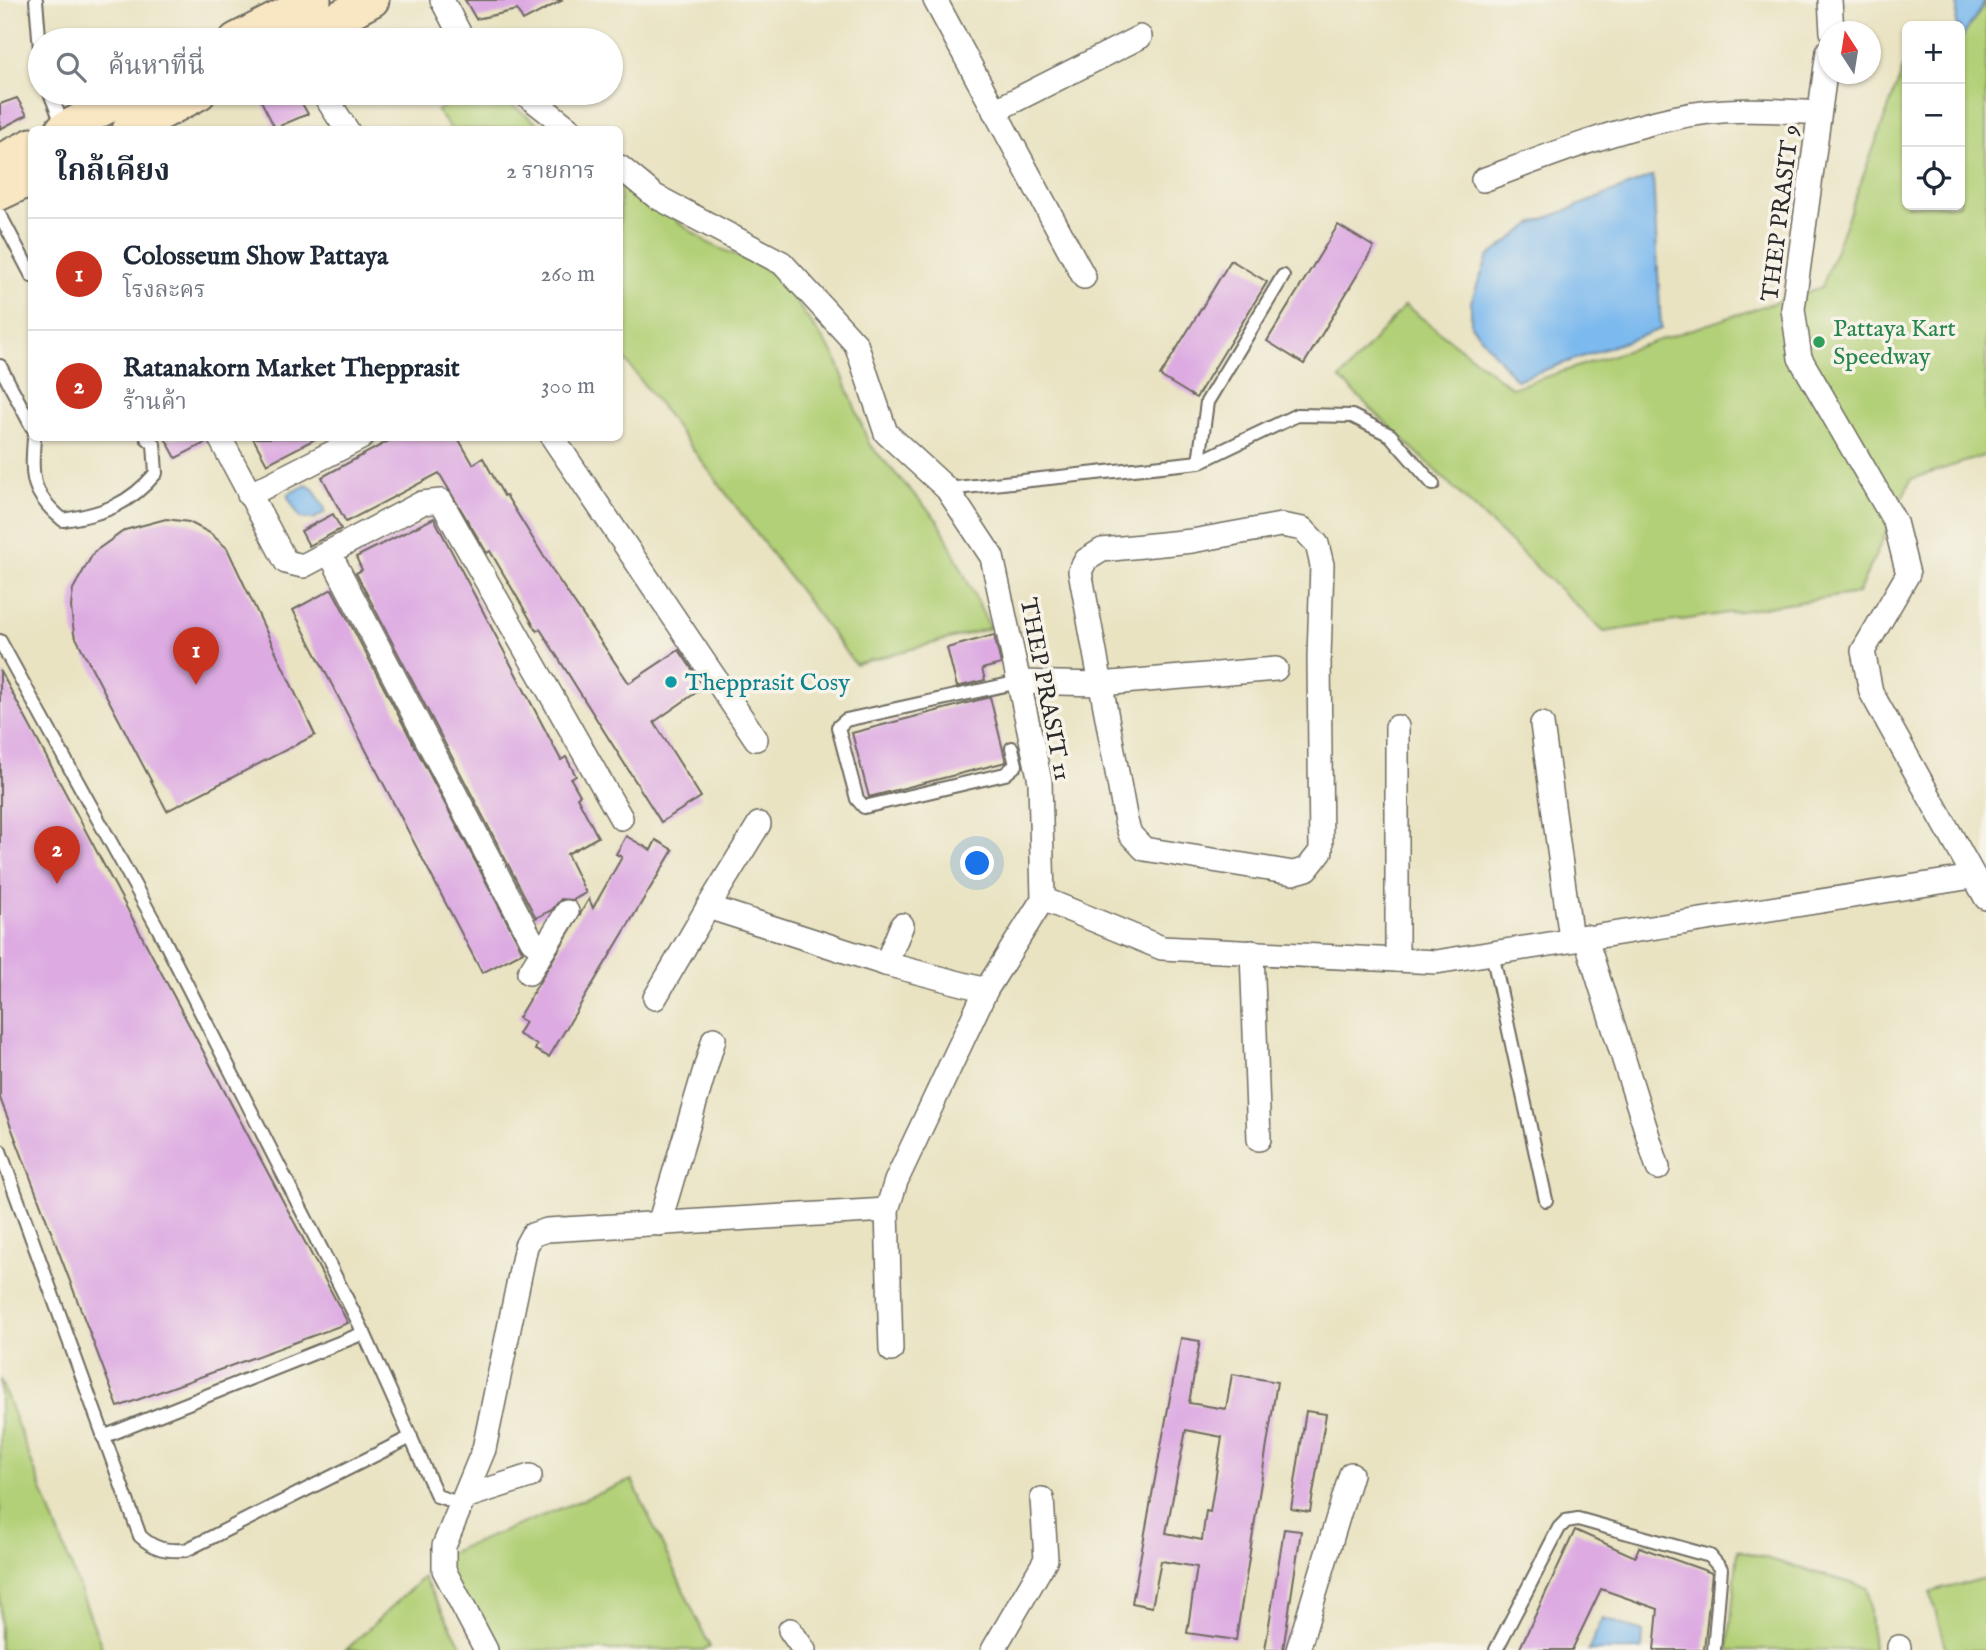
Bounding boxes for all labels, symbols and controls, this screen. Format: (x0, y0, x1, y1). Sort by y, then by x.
north arrow (1818, 21, 1881, 84)
map controls (1902, 21, 1965, 210)
button: + (1902, 21, 1965, 84)
search box (28, 28, 623, 105)
icon: search (52, 48, 90, 86)
text: ค้นหาที่นี่ (108, 50, 205, 83)
button: − (1902, 84, 1965, 147)
street label: THEP PRASIT 9 (1755, 123, 1808, 303)
button: locate (1902, 147, 1965, 210)
text: ใกล้เคียง (56, 153, 170, 191)
text: 2 รายการ (506, 157, 595, 186)
text: Colosseum Show Pattaya (123, 240, 388, 273)
text: 1 (75, 260, 83, 289)
text: 260 m (540, 260, 595, 289)
text: โรงละคร (123, 276, 205, 305)
place label: Pattaya Kart Speedway (1833, 314, 1956, 373)
marker: Pattaya Kart Speedway (1811, 334, 1827, 350)
text: Ratanakorn Market Thepprasit (123, 352, 460, 385)
text: 2 (74, 372, 84, 401)
text: 300 m (541, 372, 595, 401)
text: ร้านค้า (123, 388, 187, 417)
street label: THEP PRASIT 11 (1012, 595, 1077, 783)
pin: 1 (173, 627, 219, 685)
place label: Thepprasit Cosy (685, 668, 850, 699)
marker: Thepprasit Cosy (663, 674, 679, 690)
pin: 2 (34, 826, 80, 884)
your location (960, 846, 994, 880)

